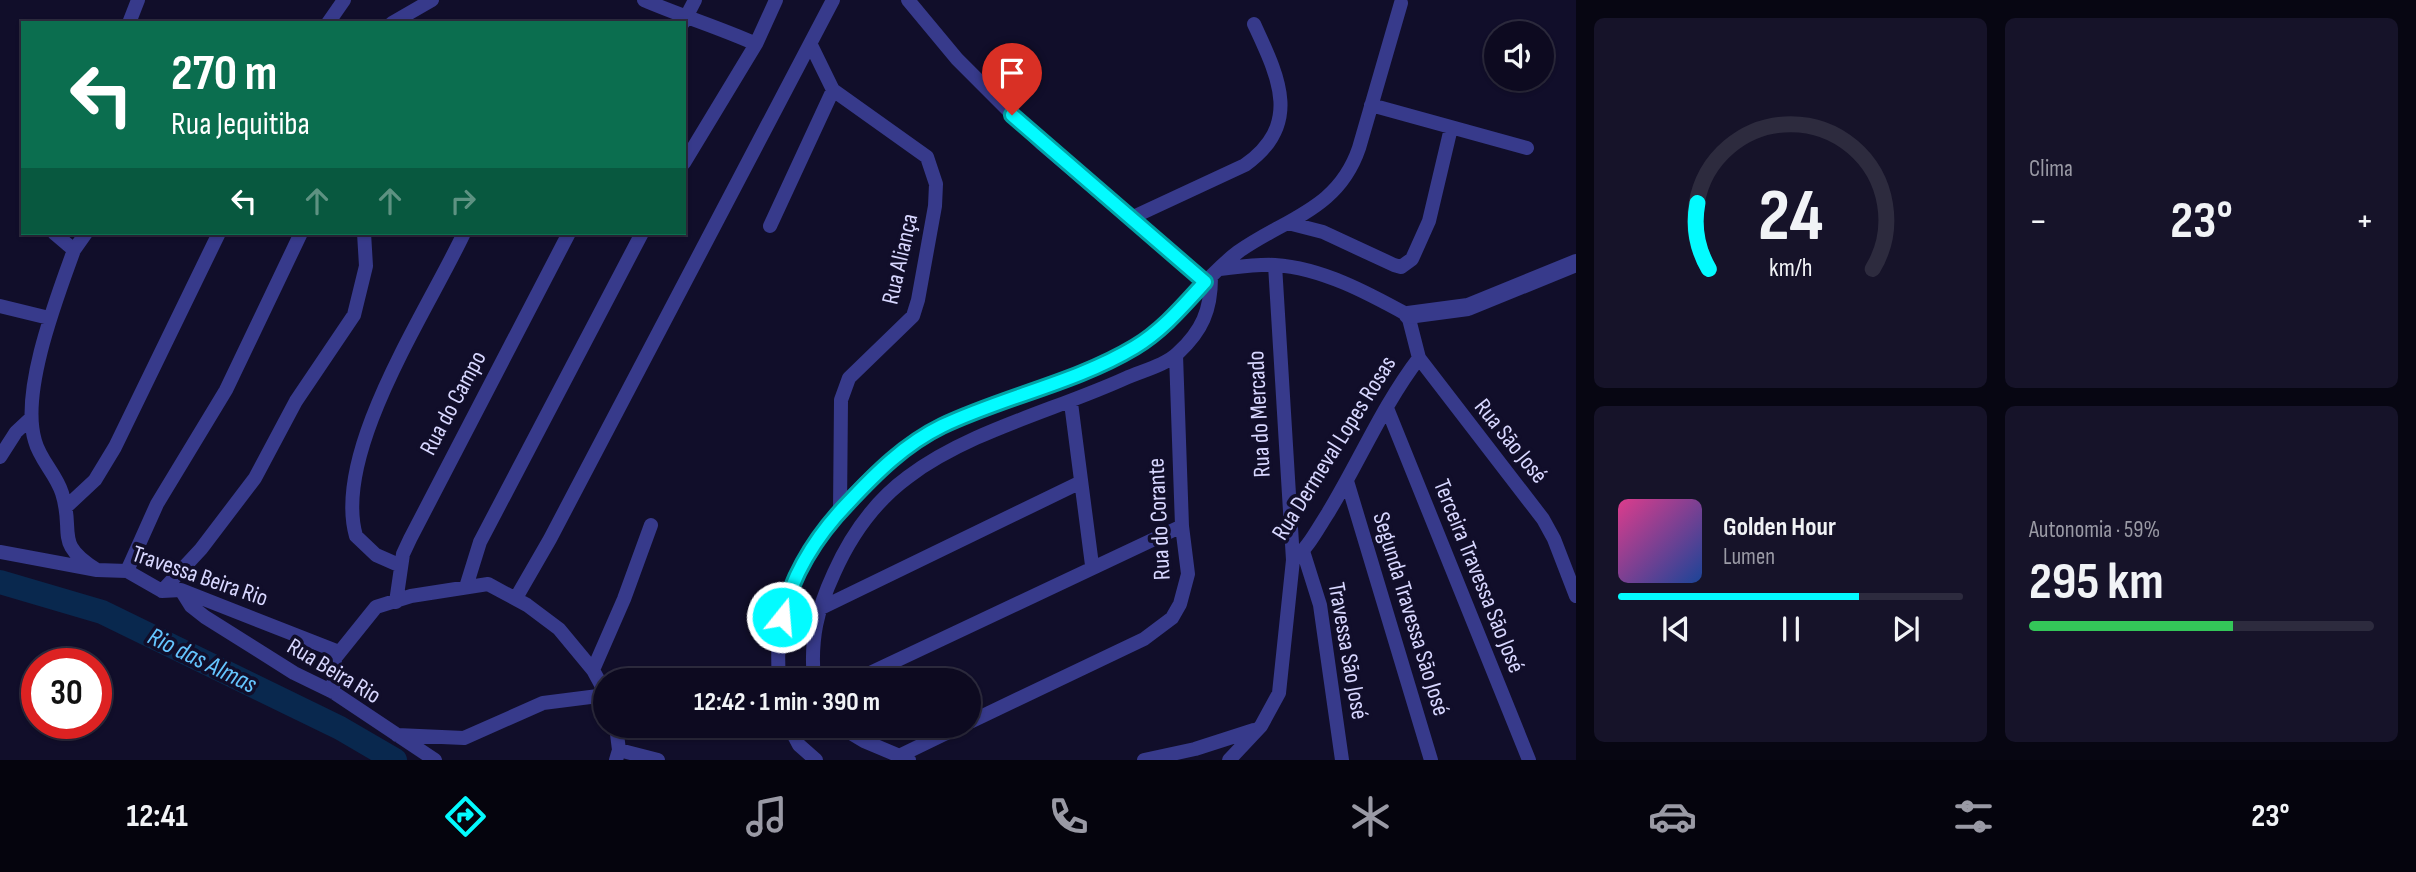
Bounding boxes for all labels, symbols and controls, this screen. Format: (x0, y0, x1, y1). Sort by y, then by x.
map controls (1484, 21, 1554, 91)
button: sound (1484, 21, 1554, 91)
pin (982, 43, 1042, 115)
text: 270 m (171, 45, 277, 104)
icon: left (56, 49, 147, 140)
icon: arrive (993, 54, 1031, 92)
text: Rua Jequitiba (171, 105, 310, 144)
text: Clima (2029, 155, 2073, 183)
text: 24 (1758, 173, 1823, 261)
icon: left (225, 182, 263, 220)
icon: ahead (298, 182, 336, 220)
icon: ahead (371, 182, 409, 220)
icon: right (444, 182, 482, 220)
text: 23° (2170, 190, 2233, 253)
text: − (2029, 199, 2048, 244)
text: + (2355, 199, 2374, 244)
street label: Rua Aliança (875, 211, 925, 307)
text: km/h (1769, 253, 1812, 284)
street label: Rua do Campo (413, 346, 493, 460)
street label: Rua do Mercado (1241, 350, 1277, 478)
street label: Rua Dermeval Lopes Rosas (1266, 351, 1402, 545)
street label: Rua São José (1468, 393, 1554, 489)
street label: Rua do Corante (1141, 457, 1177, 581)
street label: Terceira Travessa São José (1427, 475, 1531, 677)
street label: Segunda Travessa São José (1366, 509, 1456, 719)
text: Golden Hour (1723, 512, 1836, 543)
text: Autonomia · 59% (2029, 516, 2160, 544)
street label: Travessa Beira Rio (128, 539, 272, 613)
text: Lumen (1723, 543, 1775, 571)
text: 295 km (2029, 551, 2164, 614)
position arrow (745, 580, 819, 654)
street label: Travessa São José (1322, 580, 1374, 722)
icon: previous (1657, 610, 1695, 648)
icon: pause (1772, 610, 1810, 648)
icon: next (1887, 610, 1925, 648)
water label: Rio das Almas (142, 621, 262, 701)
street label: Rua Beira Rio (282, 632, 386, 710)
speed limit sign: 30 (21, 648, 112, 739)
text: 12:42 · 1 min · 390 m (694, 687, 880, 718)
icon: directions (441, 792, 490, 841)
icon: music (742, 792, 791, 841)
icon: phone (1044, 792, 1093, 841)
icon: climate (1346, 792, 1395, 841)
icon: car (1648, 792, 1697, 841)
icon: filters (1949, 792, 1998, 841)
text: 12:41 (126, 797, 188, 836)
text: 23° (2251, 797, 2290, 836)

